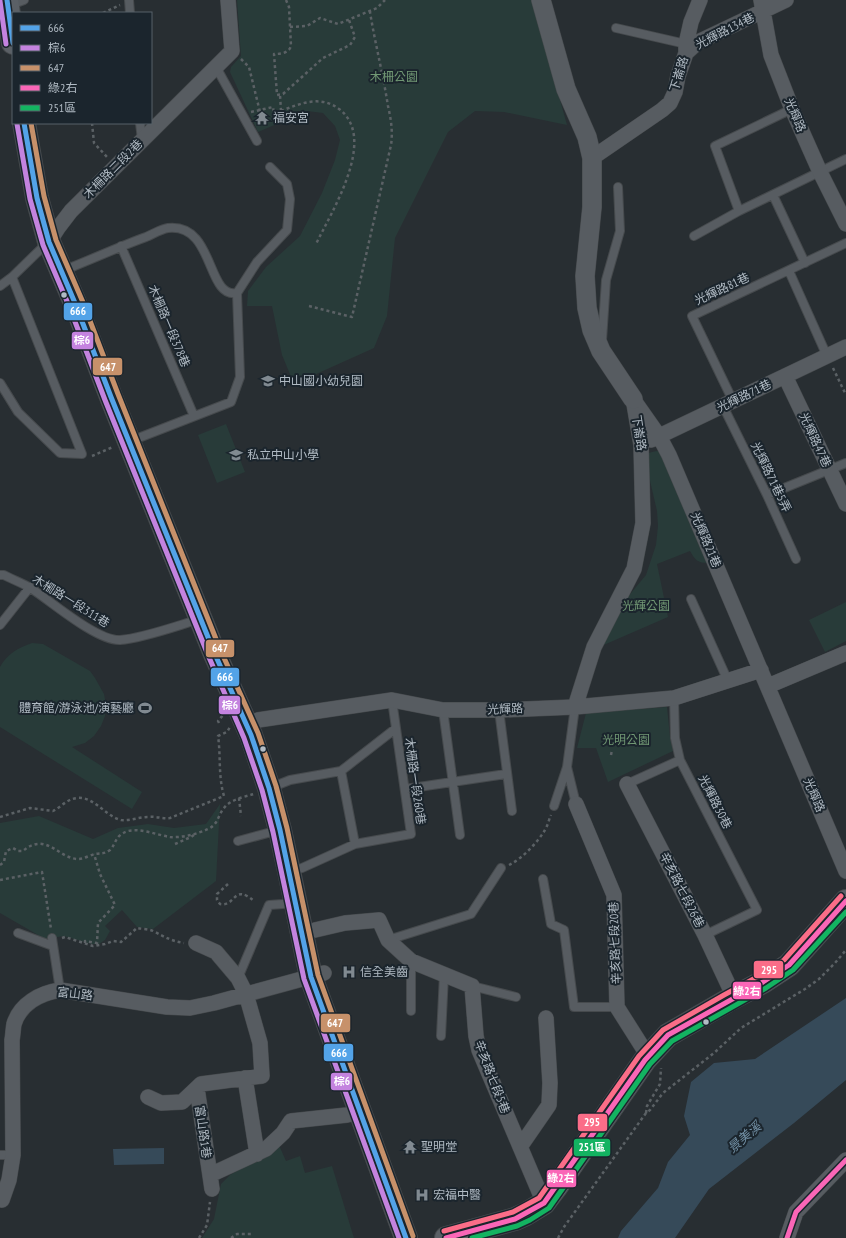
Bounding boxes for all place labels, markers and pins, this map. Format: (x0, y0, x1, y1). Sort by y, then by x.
temple icon: 福安宮 (254, 110, 270, 126)
place label: 福安宮 (273, 110, 309, 125)
unlabelled marker (59, 290, 69, 300)
school or university icon: 中山國小幼兒園 (260, 373, 276, 389)
place label: 中山國小幼兒園 (279, 373, 363, 388)
school or university icon: 私立中山小學 (228, 447, 244, 463)
place label: 私立中山小學 (247, 447, 319, 462)
place label: 體育館/游泳池/演藝廳 (19, 700, 134, 715)
sports icon: 體育館/游泳池/演藝廳 (137, 700, 153, 716)
unlabelled marker (258, 744, 268, 754)
hospital icon: 信全美齒 (341, 964, 357, 980)
place label: 信全美齒 (360, 964, 408, 979)
unlabelled marker (701, 1017, 711, 1027)
temple icon: 聖明堂 (402, 1139, 418, 1155)
place label: 聖明堂 (421, 1139, 457, 1154)
hospital icon: 宏福中醫 (414, 1187, 430, 1203)
place label: 宏福中醫 (433, 1187, 481, 1202)

